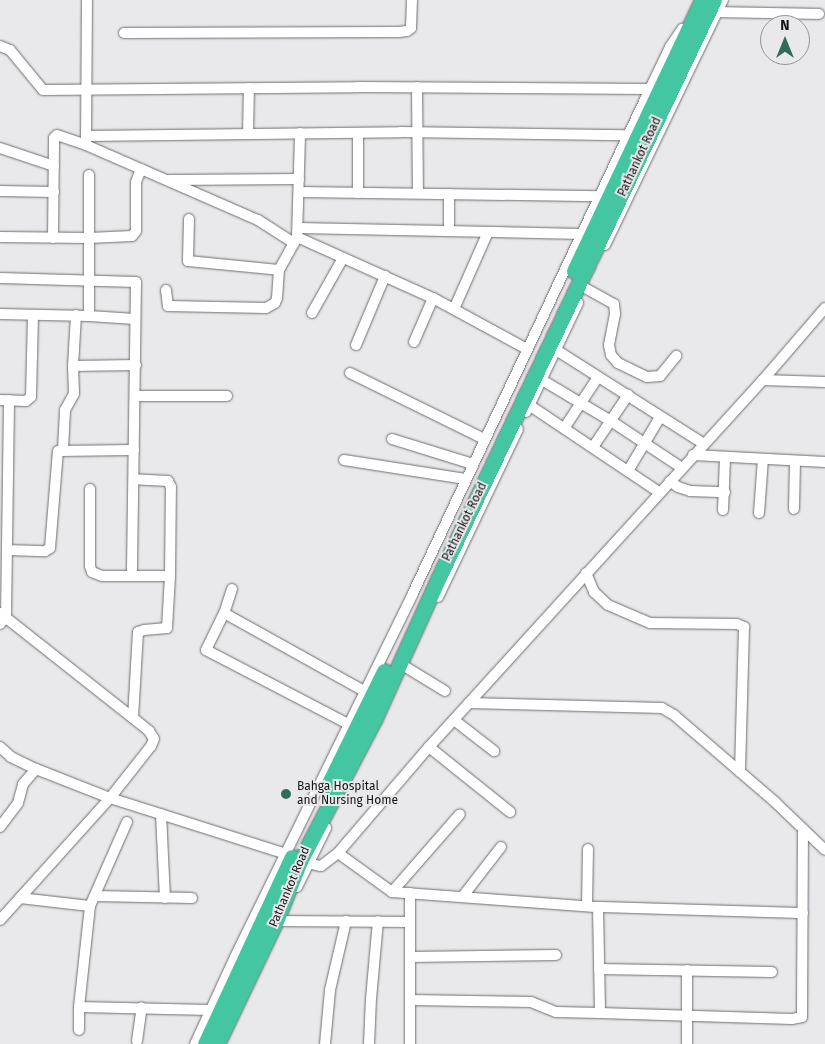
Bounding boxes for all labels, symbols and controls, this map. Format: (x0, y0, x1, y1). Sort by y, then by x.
north arrow (760, 15, 810, 65)
text: N (780, 17, 790, 34)
street label: Pathankot Road (615, 115, 665, 199)
street label: Pathankot Road (440, 480, 490, 564)
place label: Bahga Hospital and Nursing Home (297, 780, 398, 808)
marker: Bahga Hospital and Nursing Home (279, 787, 293, 801)
street label: Pathankot Road (267, 845, 313, 929)

